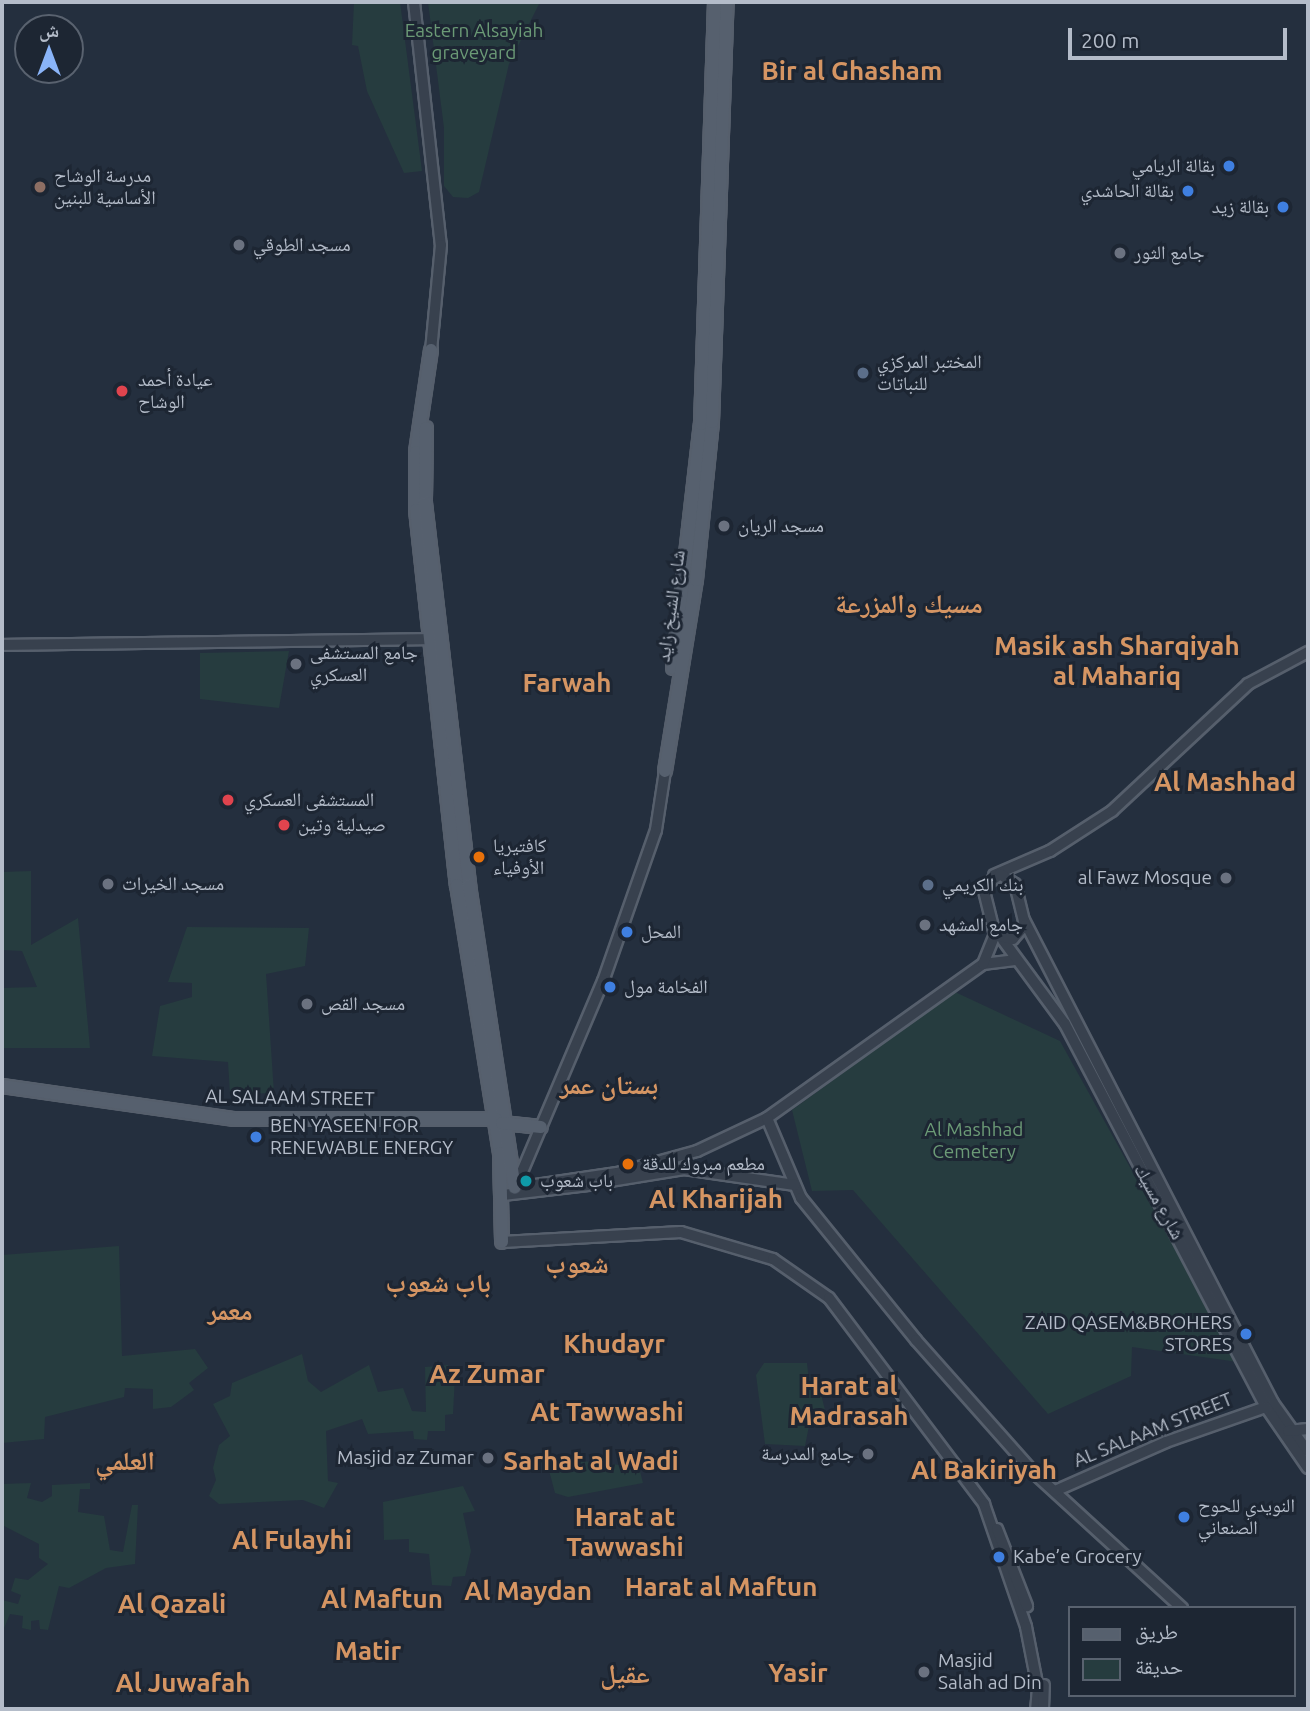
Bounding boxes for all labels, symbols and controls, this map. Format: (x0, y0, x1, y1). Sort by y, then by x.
north arrow (14, 14, 84, 84)
scale bar (1072, 14, 1291, 58)
text: ش (39, 19, 59, 41)
park label: Eastern Alsayiah graveyard (405, 20, 543, 64)
text: 200 m (1081, 28, 1139, 52)
district label: Bir al Ghasham (762, 55, 942, 87)
place label: بقالة الريامي (1131, 155, 1215, 177)
marker: بقالة الريامي (1221, 158, 1237, 174)
place label: مدرسة الوشاح الأساسية للبنين (54, 165, 156, 209)
marker: مدرسة الوشاح الأساسية للبنين (32, 179, 48, 195)
place label: بقالة الحاشدي (1080, 180, 1174, 202)
marker: بقالة الحاشدي (1180, 183, 1196, 199)
place label: بقالة زيد (1212, 196, 1269, 218)
marker: بقالة زيد (1275, 199, 1291, 215)
place label: مسجد الطوقي (253, 234, 351, 256)
marker: مسجد الطوقي (231, 237, 247, 253)
place label: جامع الثور (1134, 242, 1205, 264)
marker: جامع الثور (1112, 245, 1128, 261)
place label: المختبر المركزي للنباتات (877, 351, 982, 395)
marker: المختبر المركزي للنباتات (855, 365, 871, 381)
place label: عيادة أحمد الوشاح (138, 369, 213, 413)
marker: عيادة أحمد الوشاح (112, 381, 132, 401)
place label: مسجد الريان (738, 515, 824, 537)
marker: مسجد الريان (716, 518, 732, 534)
street label: شارع الشيخ زايد (652, 549, 690, 663)
district label: مسيك والمزرعة (835, 588, 983, 620)
district label: Masik ash Sharqiyah al Mahariq (994, 630, 1240, 692)
place label: جامع المستشفى العسكري (310, 642, 418, 686)
marker: جامع المستشفى العسكري (288, 656, 304, 672)
district label: Farwah (523, 667, 611, 699)
district label: Al Mashhad (1154, 766, 1296, 798)
place label: المستشفى العسكري (244, 789, 374, 811)
marker: المستشفى العسكري (218, 790, 238, 810)
place label: صيدلية وتين (298, 814, 386, 836)
marker: صيدلية وتين (276, 817, 292, 833)
place label: كافتيريا الأوفياء (493, 835, 546, 879)
marker: كافتيريا الأوفياء (471, 849, 487, 865)
place label: al Fawz Mosque (1078, 867, 1212, 889)
marker: al Fawz Mosque (1218, 870, 1234, 886)
place label: مسجد الخيرات (122, 873, 224, 895)
place label: بنك الكريمي (942, 874, 1023, 896)
marker: مسجد الخيرات (100, 876, 116, 892)
marker: بنك الكريمي (920, 877, 936, 893)
place label: جامع المشهد (939, 914, 1023, 936)
marker: جامع المشهد (917, 917, 933, 933)
place label: المحل (641, 921, 681, 943)
marker: المحل (619, 924, 635, 940)
place label: الفخامة مول (624, 976, 708, 998)
marker: الفخامة مول (602, 979, 618, 995)
place label: مسجد القص (321, 993, 405, 1015)
marker: مسجد القص (299, 996, 315, 1012)
district label: بستان عمر (560, 1069, 658, 1101)
street label: AL SALAAM STREET (205, 1085, 375, 1111)
place label: BEN YASEEN FOR RENEWABLE ENERGY (270, 1115, 453, 1159)
park label: Al Mashhad Cemetery (925, 1119, 1023, 1163)
marker: BEN YASEEN FOR RENEWABLE ENERGY (248, 1129, 264, 1145)
place label: مطعم مبروك للدقة (642, 1153, 765, 1175)
marker: مطعم مبروك للدقة (620, 1156, 636, 1172)
street label: شارع مسيك (1129, 1160, 1189, 1244)
place label: باب شعوب (540, 1170, 613, 1192)
marker: باب شعوب (518, 1173, 534, 1189)
district label: Al Kharijah (649, 1183, 783, 1215)
district label: شعوب (545, 1248, 609, 1280)
district label: باب شعوب (385, 1267, 491, 1299)
district label: معمر (208, 1295, 252, 1327)
place label: ZAID QASEM&BROHERS STORES (1025, 1312, 1232, 1356)
marker: ZAID QASEM&BROHERS STORES (1238, 1326, 1254, 1342)
district label: Khudayr (563, 1328, 665, 1360)
district label: Az Zumar (429, 1358, 545, 1390)
district label: Harat al Madrasah (789, 1370, 909, 1432)
street label: AL SALAAM STREET (1070, 1388, 1236, 1472)
district label: At Tawwashi (530, 1396, 684, 1428)
place label: جامع المدرسة (761, 1443, 854, 1465)
district label: العلمي (95, 1445, 155, 1477)
district label: Sarhat al Wadi (503, 1445, 679, 1477)
marker: جامع المدرسة (860, 1446, 876, 1462)
place label: Masjid az Zumar (337, 1447, 474, 1469)
marker: Masjid az Zumar (480, 1450, 496, 1466)
district label: Al Bakiriyah (911, 1454, 1057, 1486)
place label: النويدي للحوح الصنعاني (1198, 1495, 1295, 1539)
district label: Harat at Tawwashi (566, 1501, 684, 1562)
marker: النويدي للحوح الصنعاني (1176, 1509, 1192, 1525)
district label: Al Fulayhi (232, 1524, 352, 1556)
place label: Kabe’e Grocery (1013, 1546, 1142, 1568)
marker: Kabe’e Grocery (991, 1549, 1007, 1565)
district label: Harat al Maftun (625, 1571, 817, 1603)
district label: Al Maydan (464, 1575, 592, 1607)
district label: Al Maftun (321, 1583, 443, 1615)
district label: Al Qazali (118, 1588, 226, 1620)
legend (1068, 1606, 1296, 1697)
text: طريق (1135, 1619, 1178, 1643)
district label: Matir (335, 1635, 401, 1667)
place label: Masjid Salah ad Din (938, 1650, 1042, 1694)
text: حديقة (1135, 1654, 1183, 1678)
district label: Yasir (768, 1657, 828, 1689)
district label: عقيل (600, 1658, 650, 1690)
marker: Masjid Salah ad Din (916, 1664, 932, 1680)
district label: Al Juwafah (116, 1667, 250, 1699)

